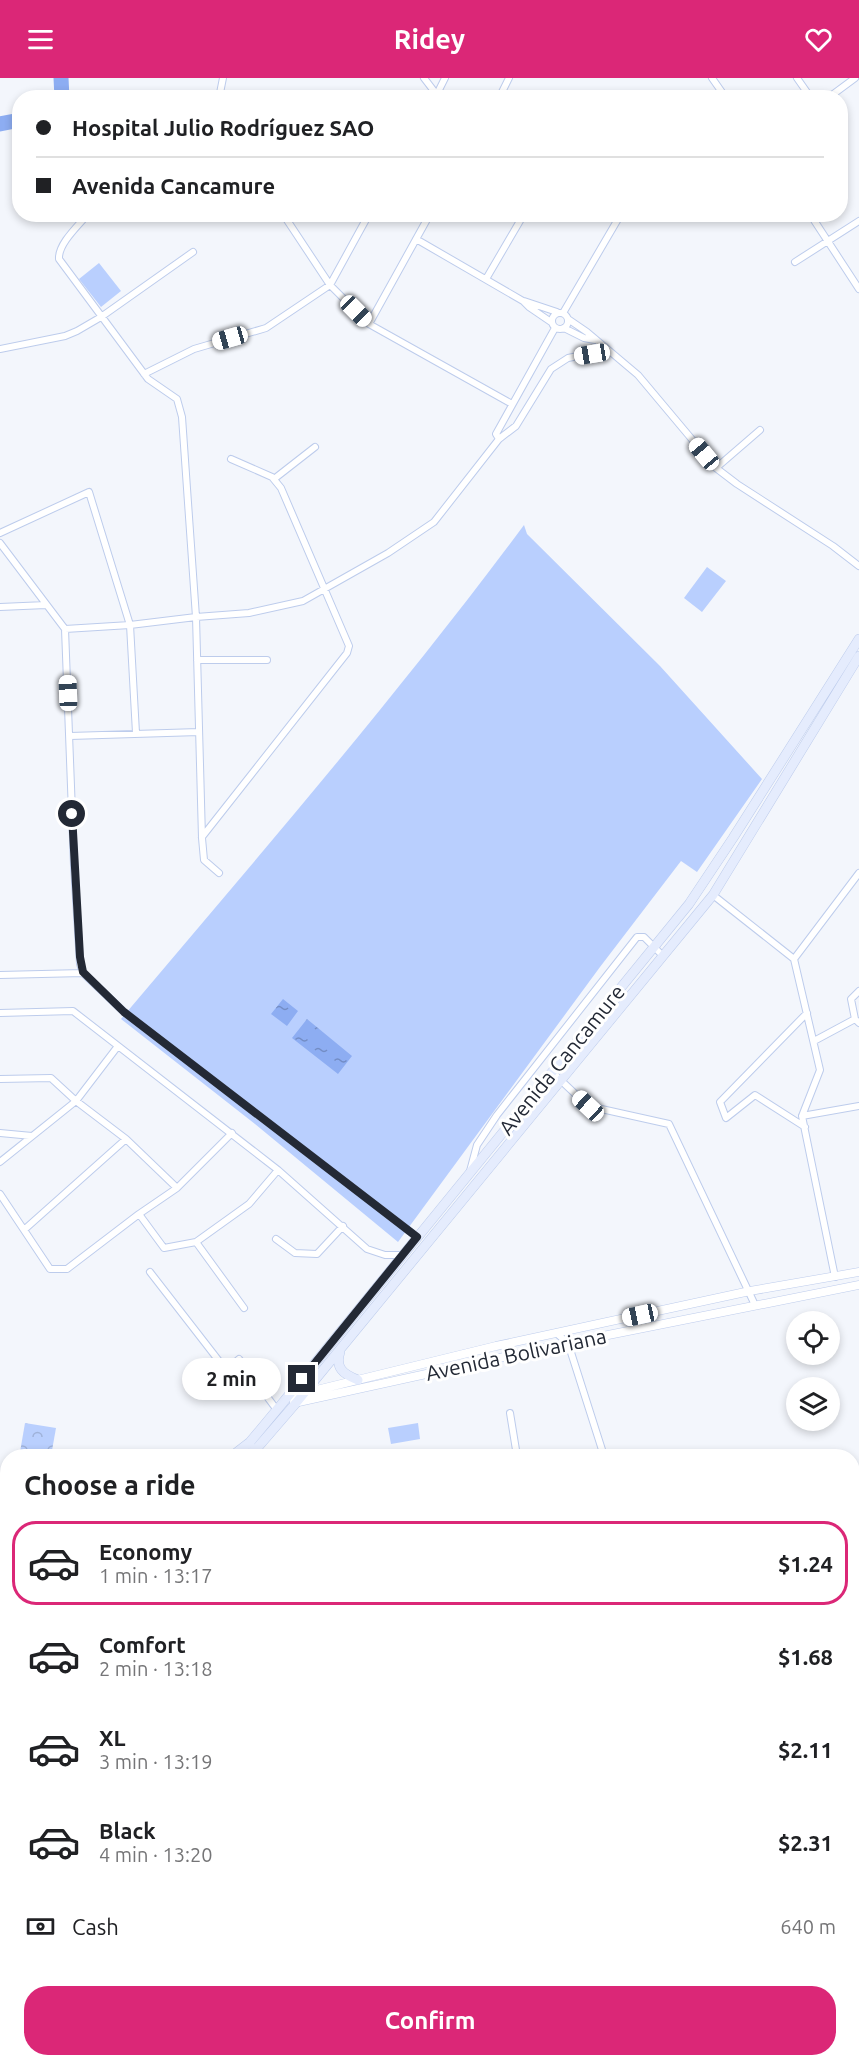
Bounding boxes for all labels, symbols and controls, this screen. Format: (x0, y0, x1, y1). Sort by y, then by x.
icon: menu (24, 23, 57, 56)
icon: heart (802, 23, 835, 56)
text: Ridey (394, 24, 465, 54)
text: Hospital Julio Rodríguez SAO (72, 115, 374, 140)
text: Avenida Cancamure (72, 173, 275, 198)
car (337, 292, 375, 330)
car (210, 324, 250, 352)
car (573, 342, 611, 366)
car (686, 434, 722, 474)
car (58, 675, 78, 711)
route start (58, 800, 85, 827)
street label: Avenida Cancamure (493, 980, 629, 1139)
car (569, 1087, 607, 1125)
car (621, 1302, 659, 1328)
map controls (786, 1311, 840, 1431)
button: locate (786, 1311, 840, 1365)
street label: Avenida Bolivariana (423, 1323, 608, 1385)
callout: 2 min (182, 1358, 281, 1400)
route end (288, 1365, 315, 1392)
text: 2 min (206, 1367, 257, 1390)
button: layers (786, 1377, 840, 1431)
text: Choose a ride (24, 1470, 196, 1500)
icon: car (27, 1536, 81, 1590)
text: Economy (99, 1539, 192, 1564)
text: $1.24 (778, 1551, 833, 1576)
text: 1 min · 13:17 (99, 1564, 213, 1587)
icon: car (27, 1629, 81, 1683)
text: Comfort (99, 1632, 186, 1657)
text: $1.68 (778, 1644, 833, 1669)
text: 2 min · 13:18 (99, 1657, 213, 1680)
icon: car (27, 1722, 81, 1776)
text: XL (99, 1725, 126, 1750)
text: $2.11 (778, 1737, 833, 1762)
text: 3 min · 13:19 (99, 1750, 213, 1773)
icon: car (27, 1815, 81, 1869)
text: Black (99, 1818, 156, 1843)
text: $2.31 (778, 1830, 833, 1855)
text: 4 min · 13:20 (99, 1843, 213, 1866)
icon: cash (24, 1910, 57, 1943)
text: Cash (72, 1914, 119, 1939)
text: 640 m (780, 1915, 836, 1938)
button: Confirm (24, 1986, 836, 2055)

